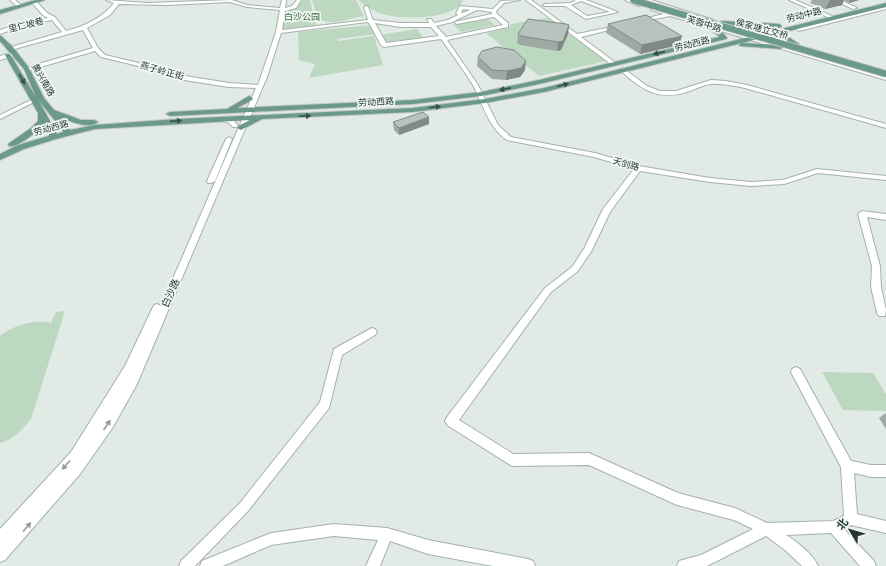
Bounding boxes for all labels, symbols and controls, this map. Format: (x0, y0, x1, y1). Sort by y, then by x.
street label: 劳动中路 (785, 6, 823, 24)
park label: 白沙公园 (284, 12, 320, 22)
street label: 芙蓉中路 (685, 14, 723, 34)
street label: 里仁坡巷 (7, 16, 45, 34)
street label: 侯家塘立交桥 (735, 16, 791, 42)
street label: 劳动西路 (673, 35, 711, 53)
one-way arrow (653, 51, 665, 57)
street label: 燕子岭正街 (139, 59, 185, 82)
street label: 黄兴南路 (30, 62, 56, 98)
one-way arrow (19, 73, 26, 85)
one-way arrow (557, 82, 569, 88)
one-way arrow (499, 86, 512, 92)
street label: 劳动西路 (358, 96, 394, 108)
one-way arrow (429, 104, 441, 111)
one-way arrow (299, 113, 312, 119)
street label: 劳动西路 (32, 118, 70, 138)
one-way arrow (170, 118, 182, 125)
street label: 天剑路 (612, 155, 641, 173)
street label: 白沙路 (160, 277, 182, 310)
one-way arrow (104, 419, 111, 431)
one-way arrow (62, 460, 71, 471)
north arrow (830, 510, 870, 550)
text: 北 (834, 516, 851, 532)
one-way arrow (22, 521, 31, 532)

